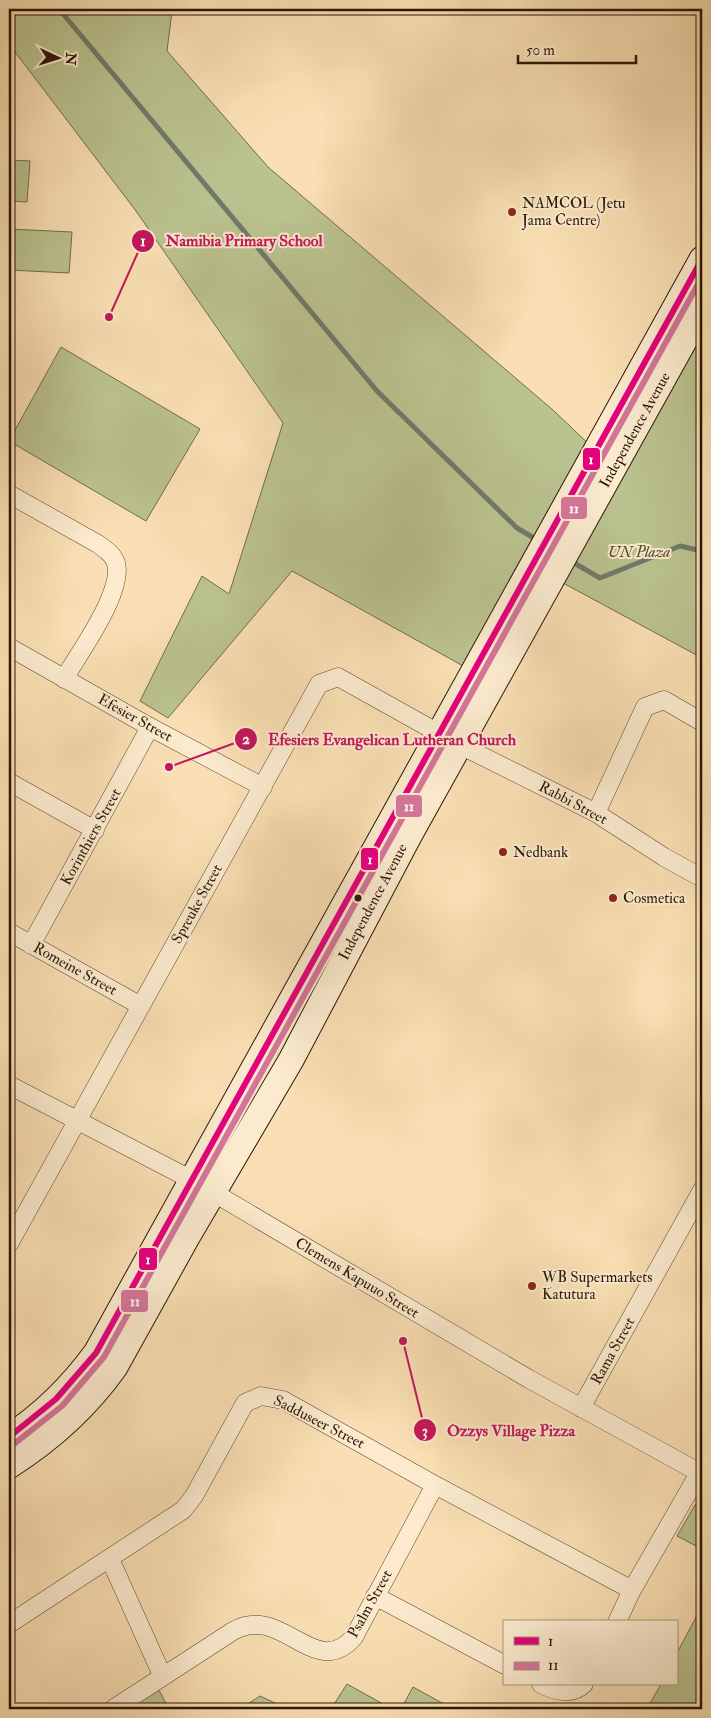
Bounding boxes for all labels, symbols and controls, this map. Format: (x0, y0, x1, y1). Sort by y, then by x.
north arrow (32, 32, 82, 82)
scale bar (518, 32, 636, 64)
text: 50 m (526, 41, 555, 60)
text: N (62, 51, 79, 66)
place label: NAMCOL (Jetu Jama Centre) (521, 194, 626, 231)
marker: NAMCOL (Jetu Jama Centre) (506, 206, 518, 218)
callout: Namibia Primary School (130, 225, 332, 256)
text: Namibia Primary School (164, 231, 323, 252)
text: 1 (140, 232, 146, 251)
street label: Independence Avenue (595, 369, 675, 492)
line badge: 1 (582, 447, 601, 471)
text: 1 (589, 451, 594, 468)
line badge: 11 (560, 496, 588, 520)
text: 11 (569, 500, 579, 517)
park label: UN Plaza (608, 543, 670, 562)
street label: Efesier Street (94, 690, 176, 746)
callout: Efesiers Evangelican Lutheran Church (233, 724, 526, 755)
text: 2 (242, 730, 250, 749)
text: Efesiers Evangelican Lutheran Church (268, 730, 517, 751)
street label: Rabbi Street (535, 777, 611, 829)
street label: Korinthiers Street (57, 785, 125, 889)
line badge: 11 (395, 794, 423, 818)
text: 11 (404, 798, 414, 815)
street label: Independence Avenue (334, 841, 413, 964)
place label: Nedbank (513, 843, 568, 862)
marker: Nedbank (497, 846, 509, 858)
line badge: 1 (360, 847, 379, 871)
text: 1 (368, 851, 373, 868)
street label: Spreuke Street (167, 861, 228, 948)
place label: Cosmetica (623, 889, 686, 908)
marker: Cosmetica (607, 892, 619, 904)
unlabelled marker (353, 893, 363, 903)
street label: Romeine Street (30, 938, 120, 1000)
street label: Clemens Kapuuo Street (291, 1234, 422, 1323)
line badge: 1 (138, 1247, 158, 1271)
text: 1 (146, 1251, 151, 1268)
place label: WB Supermarkets Katutura (541, 1268, 652, 1304)
marker: WB Supermarkets Katutura (526, 1280, 538, 1292)
line badge: 11 (120, 1289, 149, 1313)
text: 11 (130, 1293, 140, 1310)
street label: Rama Street (587, 1314, 639, 1388)
street label: Sadduseer Street (270, 1391, 368, 1453)
callout: Ozzys Village Pizza (412, 1415, 585, 1446)
text: Ozzys Village Pizza (447, 1421, 576, 1442)
text: 3 (422, 1422, 428, 1441)
street label: Psalm Street (344, 1567, 396, 1641)
legend (503, 1620, 678, 1686)
text: 1 (548, 1632, 553, 1651)
text: 11 (548, 1656, 559, 1675)

